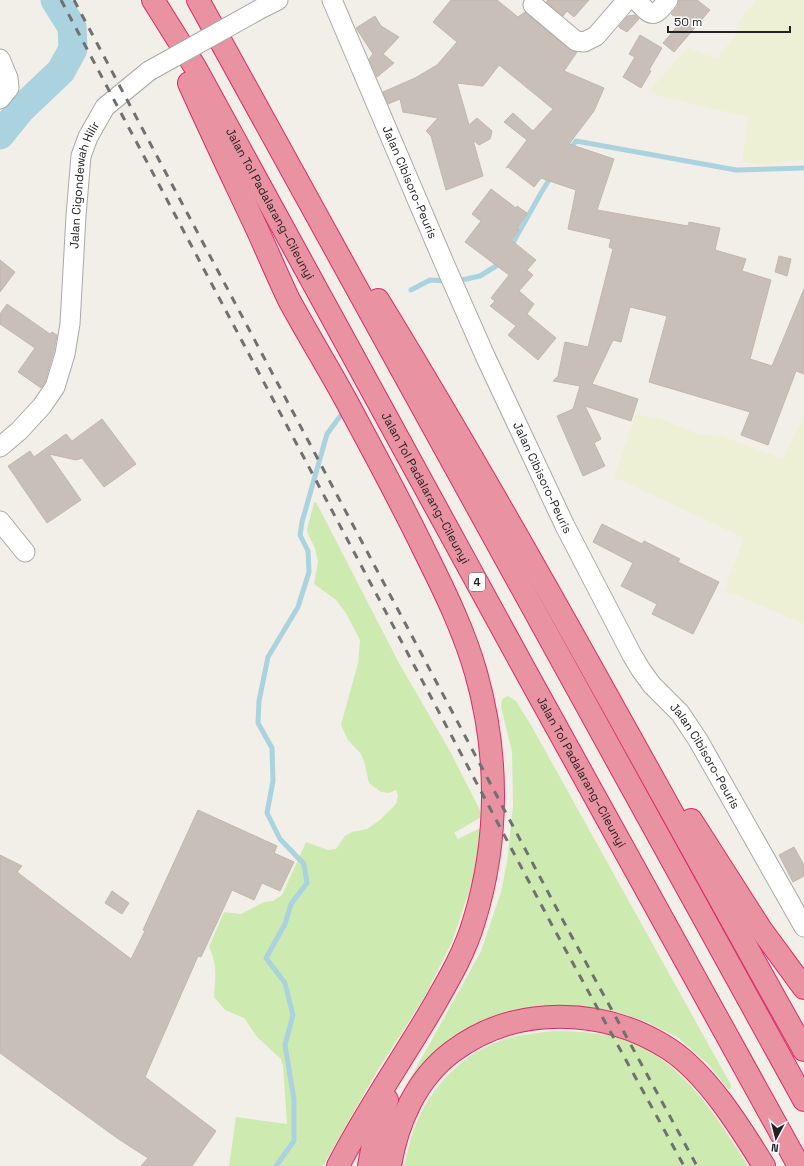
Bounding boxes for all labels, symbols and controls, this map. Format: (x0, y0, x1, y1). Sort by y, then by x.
scale bar (668, 8, 790, 34)
text: 50 m (674, 14, 702, 30)
street label: Jalan Cigondewah Hilir (66, 118, 103, 249)
street label: Jalan Cibisoro-Peuris (378, 123, 441, 241)
street label: Jalan Tol Padalarang–Cileunyi (222, 125, 318, 283)
street label: Jalan Tol Padalarang–Cileunyi (377, 409, 473, 567)
street label: Jalan Cibisoro-Peuris (509, 419, 576, 536)
road number: 4 (469, 573, 485, 591)
street label: Jalan Tol Padalarang–Cileunyi (533, 693, 630, 851)
street label: Jalan Cibisoro-Peuris (666, 699, 743, 812)
north arrow (756, 1118, 796, 1158)
text: N (770, 1141, 779, 1155)

